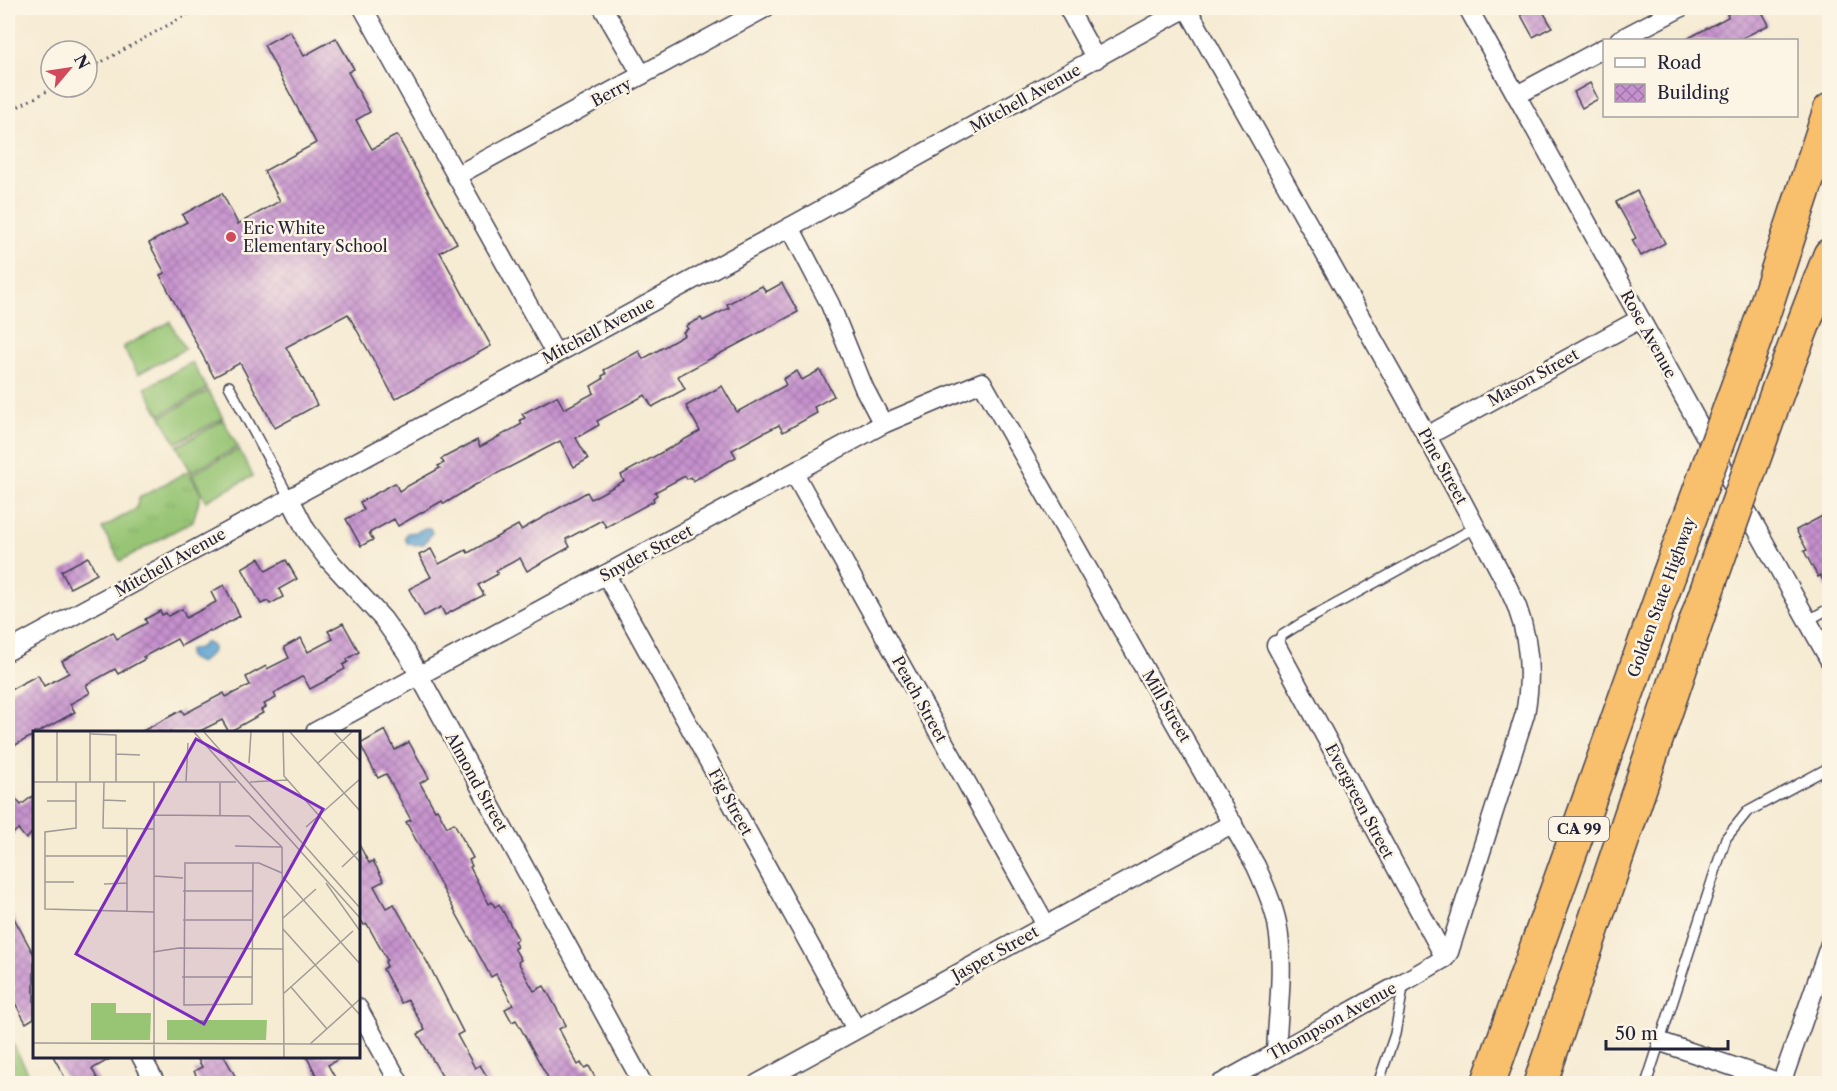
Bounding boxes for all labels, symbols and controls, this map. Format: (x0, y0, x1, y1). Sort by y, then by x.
north arrow (39, 39, 99, 99)
legend (1603, 39, 1798, 117)
text: N (70, 51, 94, 73)
text: Road (1657, 52, 1702, 74)
street label: Mitchell Avenue (966, 59, 1084, 137)
street label: Berry (588, 73, 635, 111)
text: Building (1657, 82, 1729, 104)
place label: Eric White Elementary School (243, 218, 388, 256)
marker: Eric White Elementary School (224, 230, 238, 244)
street label: Rose Avenue (1617, 286, 1681, 382)
street label: Mitchell Avenue (539, 292, 657, 368)
street label: Mason Street (1484, 344, 1582, 410)
street label: Pine Street (1414, 424, 1472, 508)
street label: Golden State Highway (1623, 513, 1700, 680)
street label: Snyder Street (596, 520, 696, 586)
street label: Mitchell Avenue (111, 523, 229, 601)
street label: Peach Street (888, 652, 952, 746)
street label: Mill Street (1138, 666, 1196, 746)
street label: Almond Street (441, 728, 513, 836)
inset map (33, 731, 360, 1058)
street label: Evergreen Street (1321, 740, 1399, 862)
street label: Fig Street (704, 765, 758, 839)
road number: CA 99 (1549, 817, 1609, 841)
street label: Jasper Street (946, 921, 1042, 986)
street label: Thompson Avenue (1264, 977, 1400, 1065)
scale bar (1606, 1013, 1728, 1051)
text: 50 m (1615, 1023, 1658, 1045)

